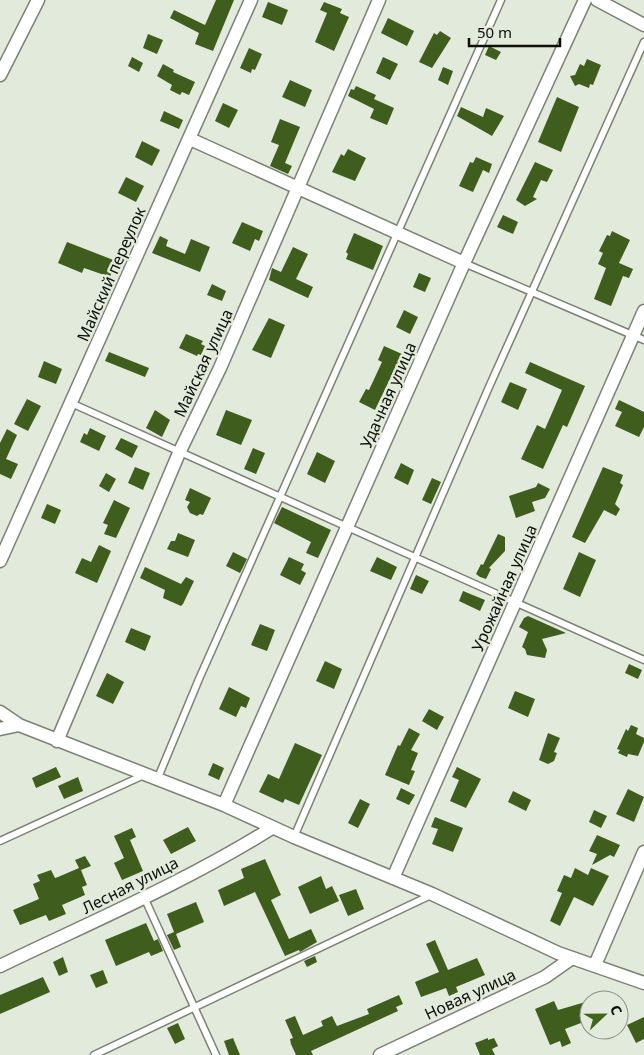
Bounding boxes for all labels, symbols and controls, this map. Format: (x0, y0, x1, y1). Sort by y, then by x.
scale bar (469, 15, 560, 47)
text: 50 m (477, 22, 512, 42)
street label: Майский переулок (71, 203, 151, 345)
street label: Майская улица (168, 305, 238, 421)
street label: Удачная улица (355, 339, 421, 451)
street label: Урожайная улица (466, 521, 542, 655)
street label: Лесная улица (78, 851, 182, 919)
street label: Новая улица (421, 963, 519, 1025)
north arrow (579, 990, 629, 1040)
text: С (606, 1002, 627, 1018)

